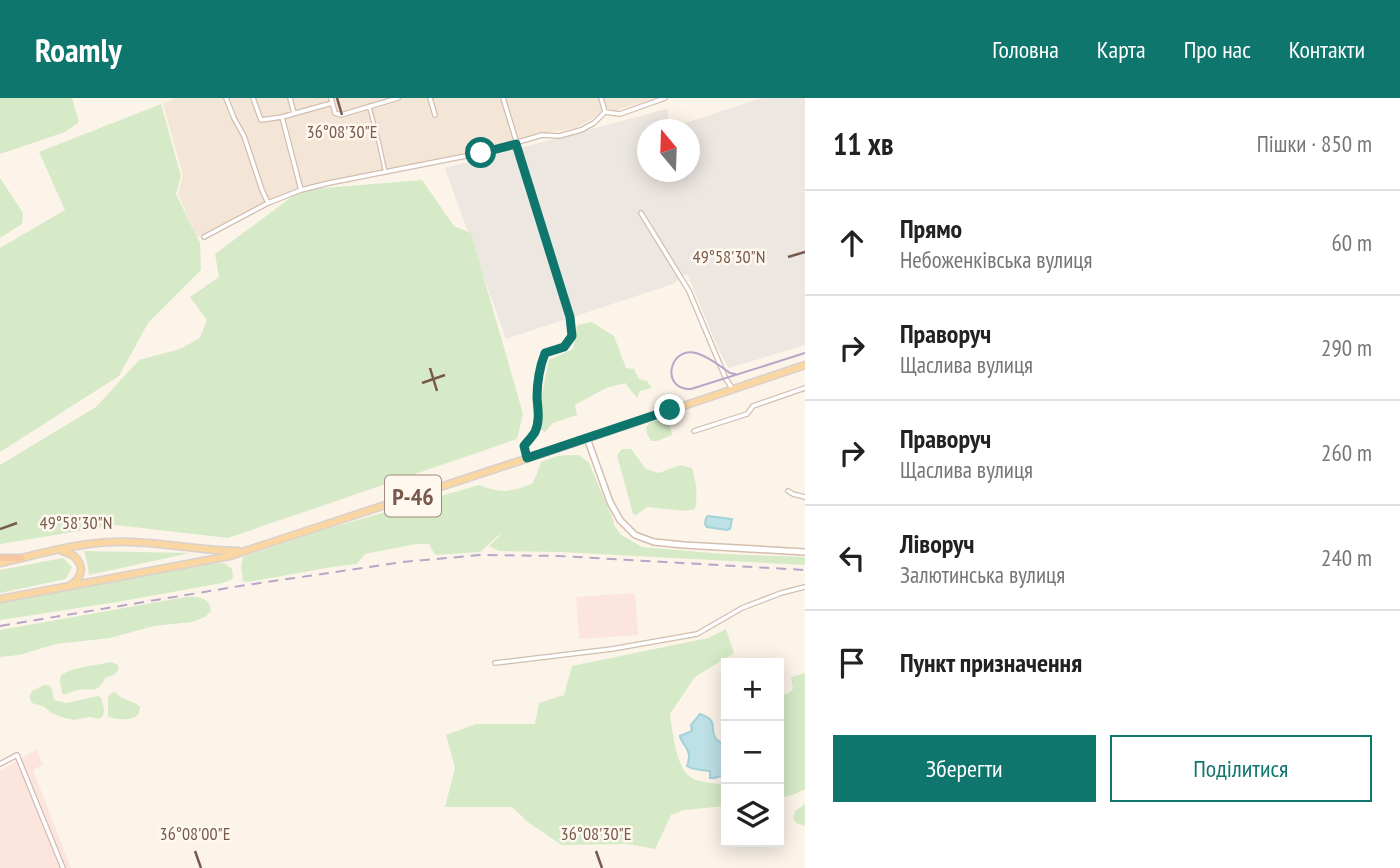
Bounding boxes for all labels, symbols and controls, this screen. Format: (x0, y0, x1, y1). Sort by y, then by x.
text: Roamly (35, 28, 122, 71)
text: Головна (992, 34, 1059, 65)
text: Карта (1097, 34, 1146, 65)
text: Про нас (1184, 34, 1251, 65)
text: Контакти (1289, 34, 1365, 65)
north arrow (637, 119, 700, 182)
text: 36°08'30"E (307, 120, 377, 143)
text: 11 хв (833, 124, 894, 163)
text: Пішки · 850 m (1257, 129, 1372, 158)
route start (465, 137, 496, 168)
text: Прямо (900, 212, 962, 245)
icon: ahead (833, 224, 871, 262)
text: 60 m (1331, 228, 1372, 257)
text: 49°58'30"N (693, 245, 765, 268)
text: Небоженківська вулиця (900, 245, 1092, 274)
text: Праворуч (900, 317, 991, 350)
icon: right (833, 329, 871, 367)
text: 290 m (1321, 333, 1372, 362)
text: Щаслива вулиця (900, 350, 1033, 379)
route end (654, 394, 685, 425)
text: Праворуч (900, 422, 991, 455)
icon: right (833, 434, 871, 472)
text: 260 m (1321, 438, 1372, 467)
text: Щаслива вулиця (900, 455, 1033, 484)
road number: Р-46 (385, 475, 441, 516)
text: 49°58'30"N (40, 511, 112, 534)
text: Ліворуч (900, 527, 974, 560)
icon: left (833, 539, 871, 577)
text: 240 m (1321, 543, 1372, 572)
text: Залютинська вулиця (900, 560, 1065, 589)
icon: arrive (833, 644, 871, 682)
text: Пункт призначення (900, 646, 1082, 679)
map controls (721, 658, 784, 847)
button: + (721, 658, 784, 721)
button: − (721, 721, 784, 784)
button: Зберегти (833, 735, 1096, 802)
button: Поділитися (1110, 735, 1372, 802)
button: layers (721, 784, 784, 847)
text: 36°08'00"E (160, 822, 230, 845)
text: 36°08'30"E (561, 822, 631, 845)

